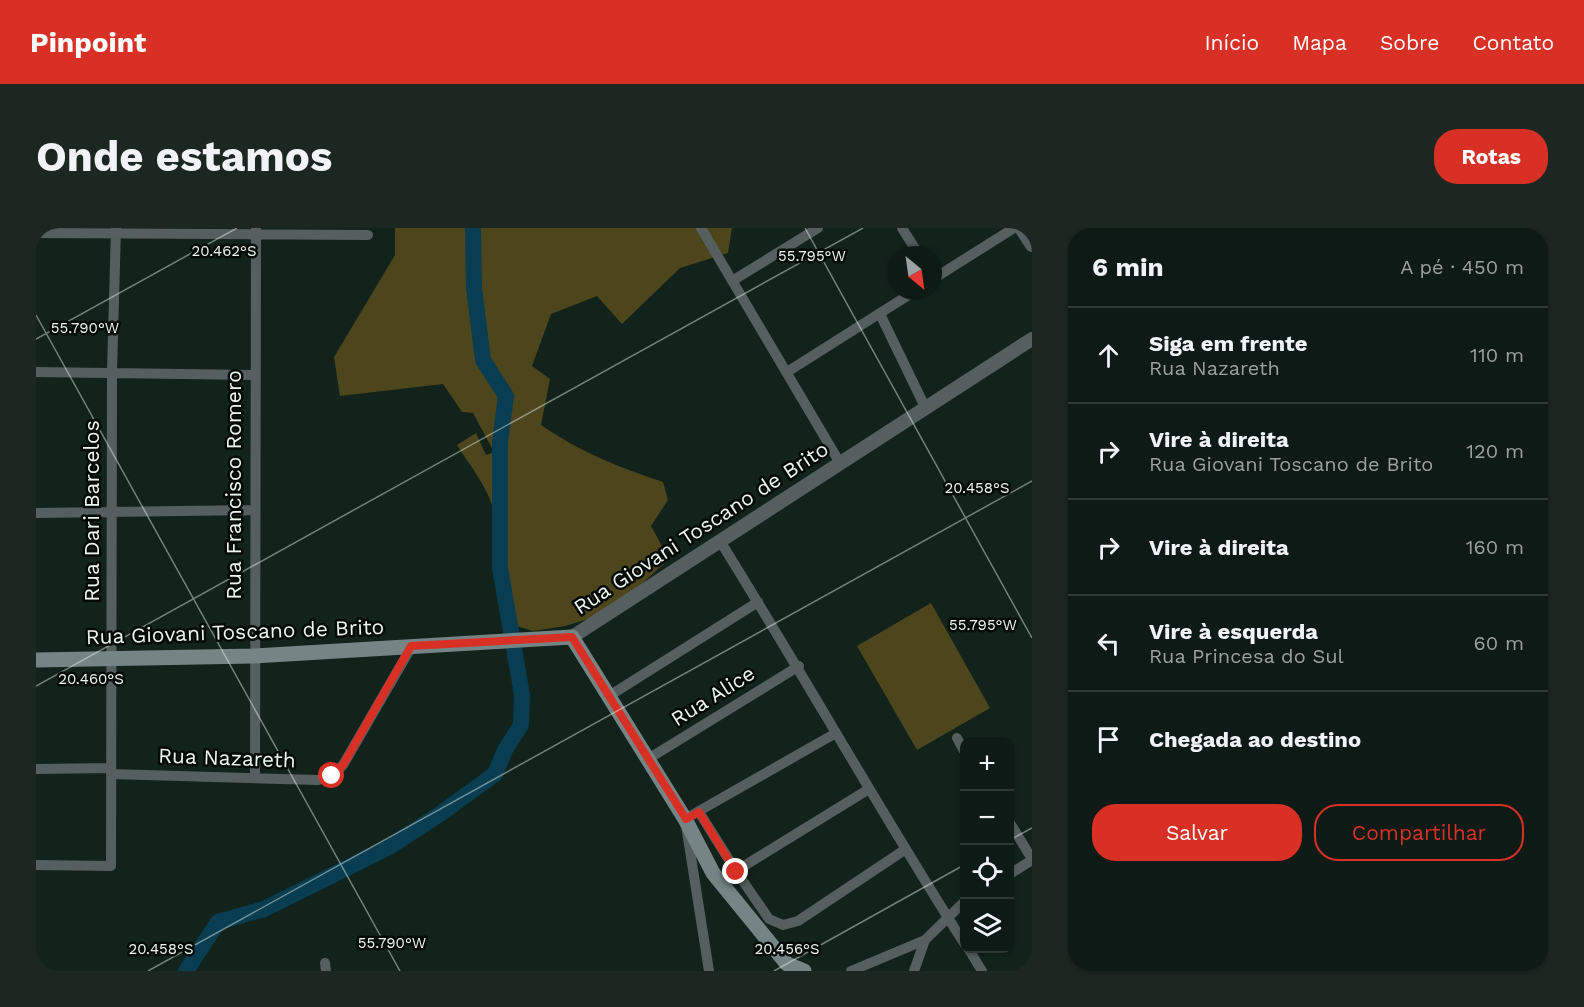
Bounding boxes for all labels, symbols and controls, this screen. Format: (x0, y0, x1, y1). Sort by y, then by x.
text: Pinpoint (30, 26, 146, 59)
text: Início (1204, 30, 1259, 55)
text: Mapa (1292, 30, 1347, 55)
text: Sobre (1380, 30, 1439, 55)
text: Contato (1472, 30, 1554, 55)
button: Rotas (1434, 129, 1548, 184)
text: Onde estamos (36, 132, 332, 181)
text: 20.462°S (191, 242, 257, 260)
north arrow (888, 246, 942, 300)
text: 55.795°W (778, 247, 846, 265)
text: 6 min (1092, 252, 1164, 282)
text: A pé · 450 m (1400, 255, 1524, 279)
text: 55.790°W (51, 319, 119, 337)
text: Siga em frente (1149, 331, 1307, 356)
icon: ahead (1092, 339, 1125, 372)
text: 110 m (1470, 343, 1524, 367)
text: Rua Nazareth (1149, 356, 1280, 380)
street label: Rua Francisco Romero (221, 370, 246, 600)
street label: Rua Dari Barcelos (79, 420, 104, 602)
text: Vire à direita (1149, 427, 1289, 452)
icon: right (1092, 435, 1125, 468)
street label: Rua Giovani Toscano de Brito (569, 436, 833, 619)
text: 120 m (1466, 439, 1524, 463)
text: Rua Giovani Toscano de Brito (1149, 452, 1433, 476)
text: 20.458°S (944, 479, 1010, 497)
icon: right (1092, 531, 1125, 564)
text: Vire à direita (1149, 535, 1289, 560)
text: 160 m (1466, 535, 1524, 559)
street label: Rua Giovani Toscano de Brito (85, 614, 385, 649)
text: 55.795°W (949, 616, 1017, 634)
text: Vire à esquerda (1149, 619, 1318, 644)
icon: left (1092, 627, 1125, 660)
text: 60 m (1474, 631, 1524, 655)
text: Rua Princesa do Sul (1149, 644, 1344, 668)
street label: Rua Alice (666, 660, 759, 731)
text: 20.460°S (58, 670, 124, 688)
icon: arrive (1092, 723, 1125, 756)
text: Chegada ao destino (1149, 727, 1361, 752)
map controls (960, 737, 1014, 953)
button: + (960, 737, 1014, 791)
street label: Rua Nazareth (158, 743, 296, 772)
route start (318, 762, 344, 788)
button: − (960, 791, 1014, 845)
button: Salvar (1092, 804, 1302, 861)
button: Compartilhar (1314, 804, 1524, 861)
button: locate (960, 845, 1014, 899)
route end (722, 858, 748, 884)
button: layers (960, 899, 1014, 953)
text: 55.790°W (358, 934, 426, 952)
text: 20.458°S (128, 940, 194, 958)
text: 20.456°S (754, 940, 820, 958)

